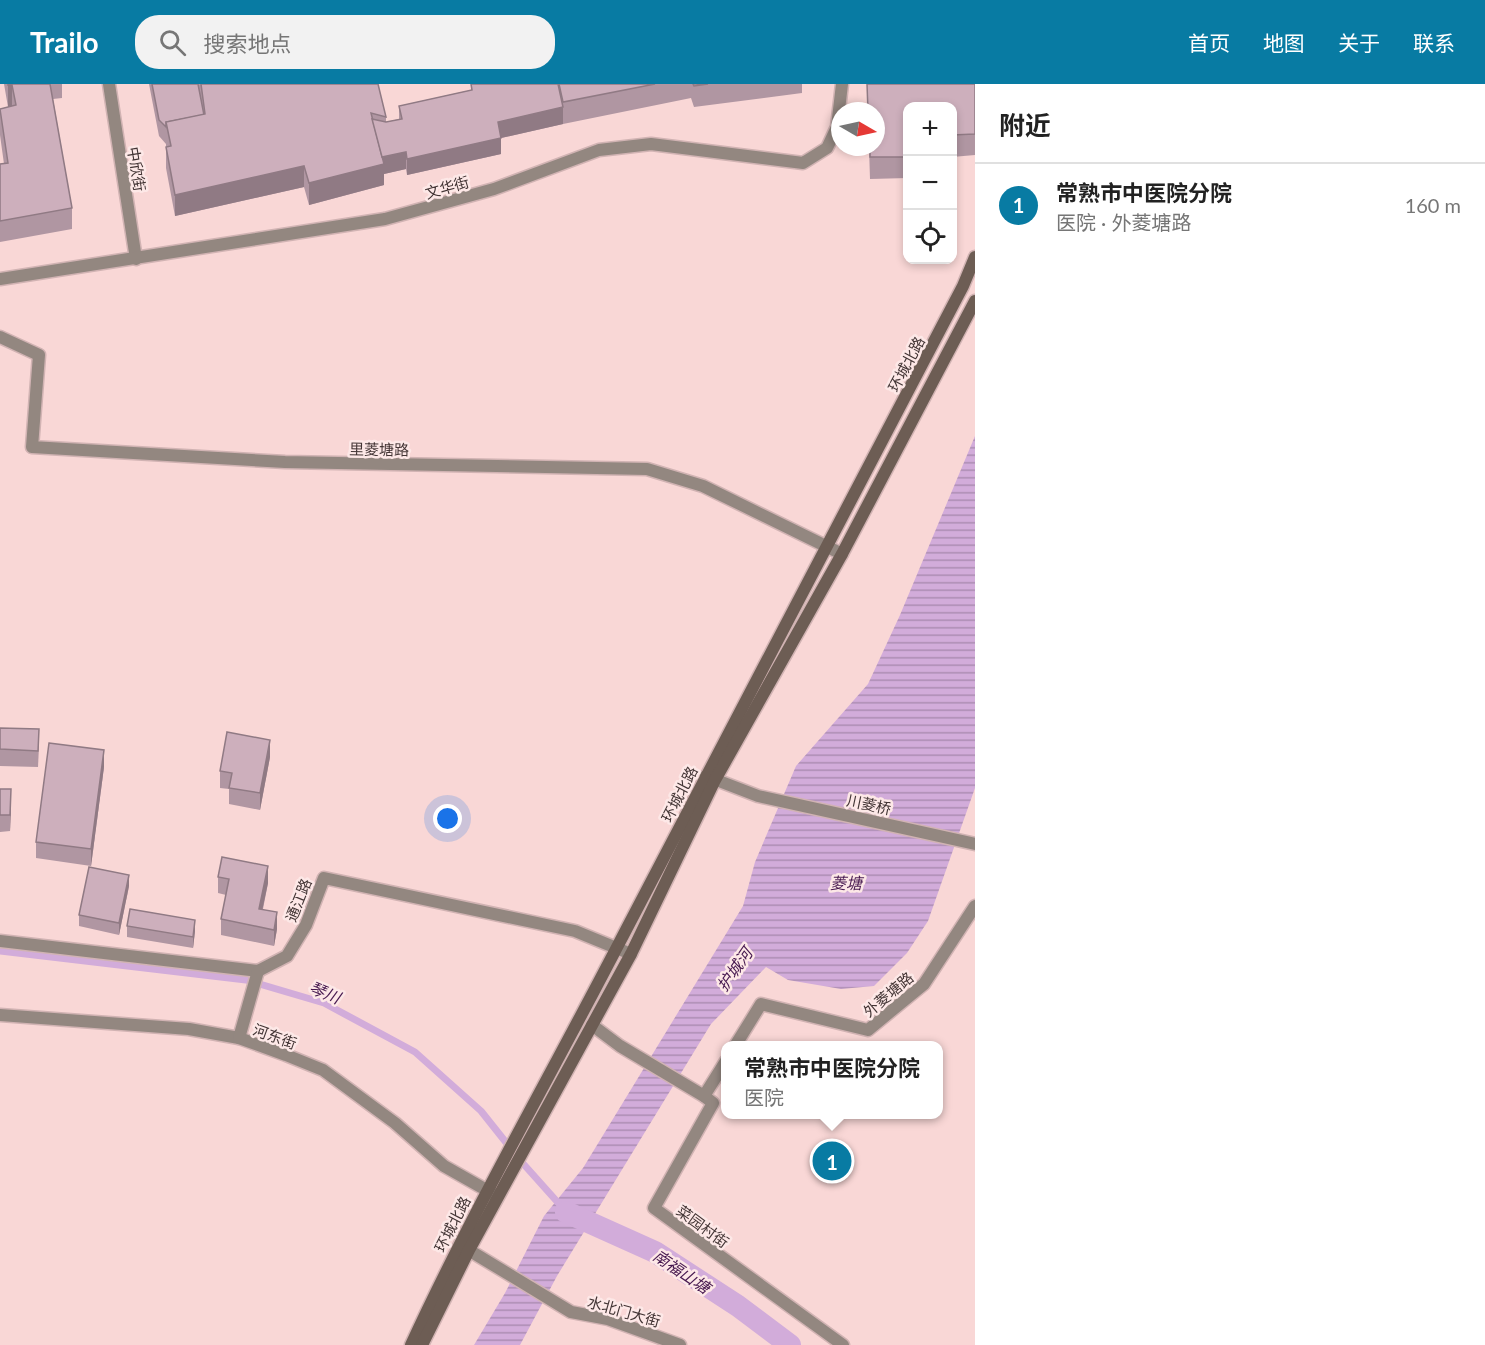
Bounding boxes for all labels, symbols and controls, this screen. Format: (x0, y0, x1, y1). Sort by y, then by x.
search box (135, 15, 555, 69)
text: Trailo (30, 25, 99, 59)
icon: search (156, 26, 189, 59)
text: 搜索地点 (204, 30, 292, 57)
text: 首页 (1188, 30, 1230, 55)
text: 地图 (1263, 30, 1305, 55)
text: 关于 (1338, 30, 1380, 55)
text: 联系 (1413, 30, 1455, 55)
north arrow (831, 102, 885, 156)
map controls (903, 102, 957, 264)
button: + (903, 102, 957, 156)
text: 附近 (999, 109, 1051, 141)
street label: 中欣街 (125, 145, 149, 193)
button: − (903, 156, 957, 210)
street label: 文华街 (423, 172, 471, 202)
text: 常熟市中医院分院 (1056, 179, 1232, 206)
text: 1 (1013, 193, 1024, 217)
text: 160 m (1405, 193, 1461, 217)
button: locate (903, 210, 957, 264)
text: 医院 · 外菱塘路 (1056, 210, 1191, 234)
street label: 环城北路 (884, 333, 928, 395)
street label: 里菱塘路 (349, 439, 409, 459)
street label: 环城北路 (657, 763, 701, 825)
street label: 川菱桥 (845, 791, 893, 817)
your location (433, 804, 462, 833)
water label: 菱塘 (830, 873, 865, 892)
street label: 通江路 (281, 876, 315, 924)
water label: 护城河 (712, 941, 757, 994)
street label: 外菱塘路 (859, 968, 917, 1020)
water label: 琴川 (307, 977, 345, 1008)
street label: 河东街 (251, 1020, 299, 1052)
popup (721, 1041, 943, 1119)
text: 常熟市中医院分院 (744, 1054, 920, 1081)
text: 医院 (744, 1085, 784, 1109)
pin: 1 (812, 1138, 852, 1184)
street label: 环城北路 (430, 1193, 474, 1255)
street label: 菜园村街 (673, 1201, 733, 1251)
water label: 南福山塘 (650, 1245, 716, 1298)
street label: 水北门大街 (585, 1292, 663, 1330)

